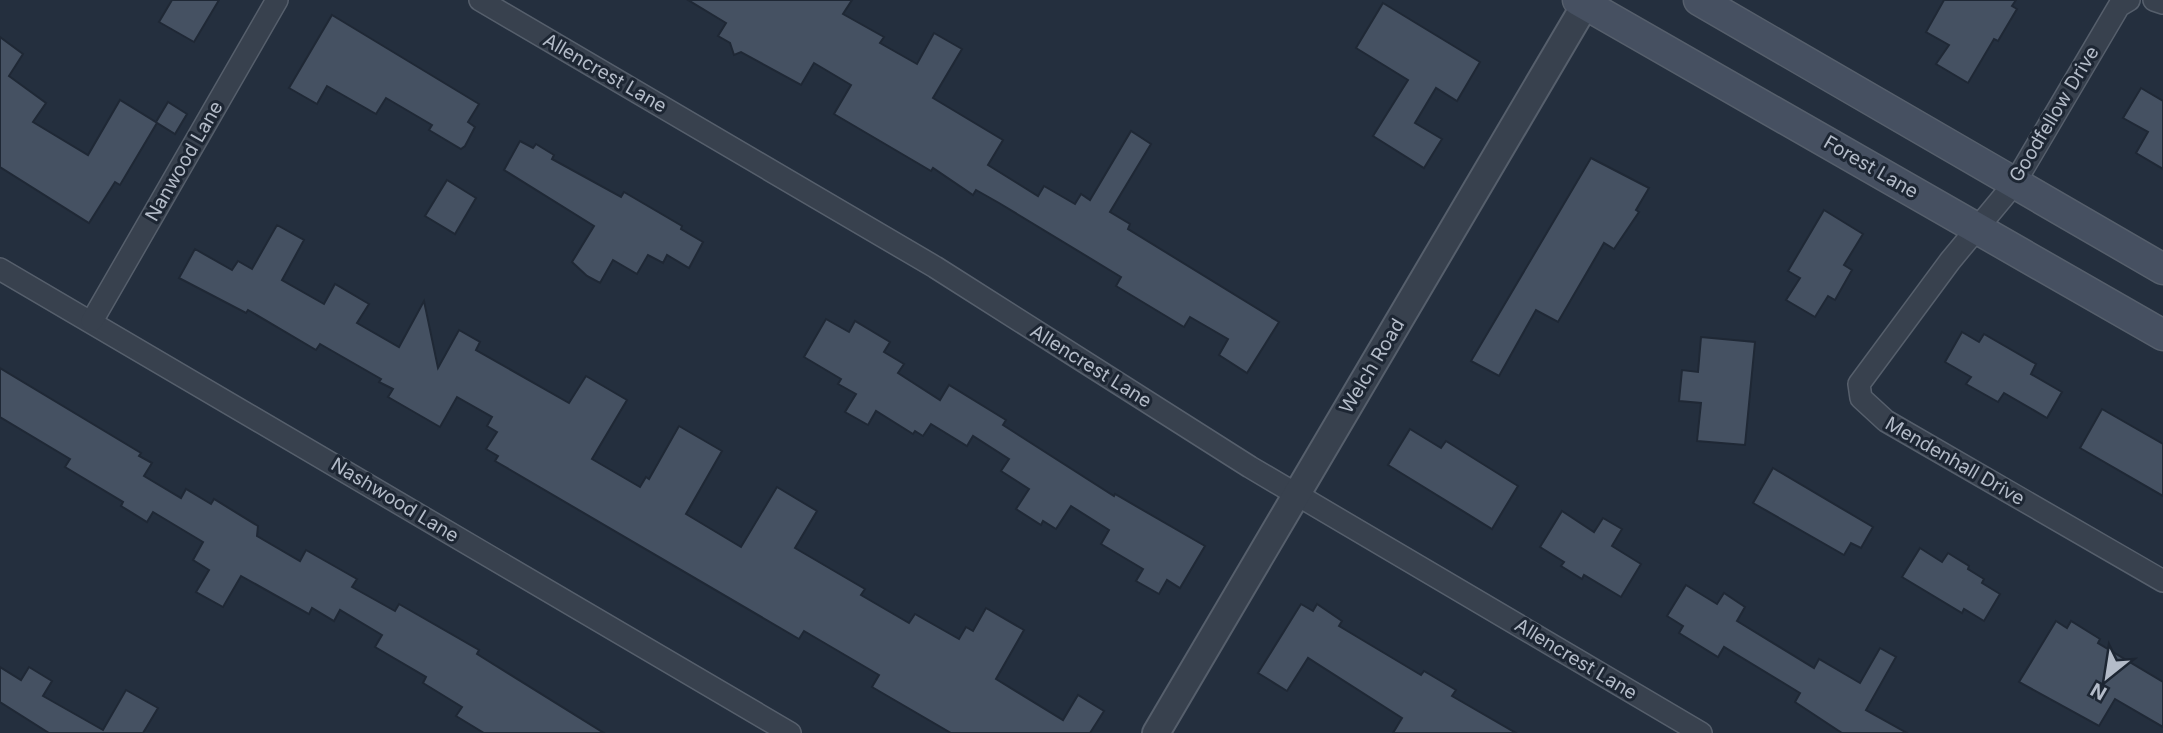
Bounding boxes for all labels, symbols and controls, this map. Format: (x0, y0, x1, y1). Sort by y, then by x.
street label: Allencrest Lane (539, 28, 671, 118)
street label: Goodfellow Drive (2004, 42, 2104, 186)
street label: Nanwood Lane (140, 97, 228, 225)
street label: Forest Lane (1820, 131, 1922, 203)
street label: Welch Road (1335, 314, 1409, 418)
street label: Allencrest Lane (1026, 320, 1156, 412)
street label: Mendenhall Drive (1881, 412, 2029, 510)
street label: Nashwood Lane (327, 453, 463, 547)
street label: Allencrest Lane (1511, 613, 1641, 705)
north arrow (2072, 642, 2142, 712)
text: N (2087, 678, 2111, 705)

